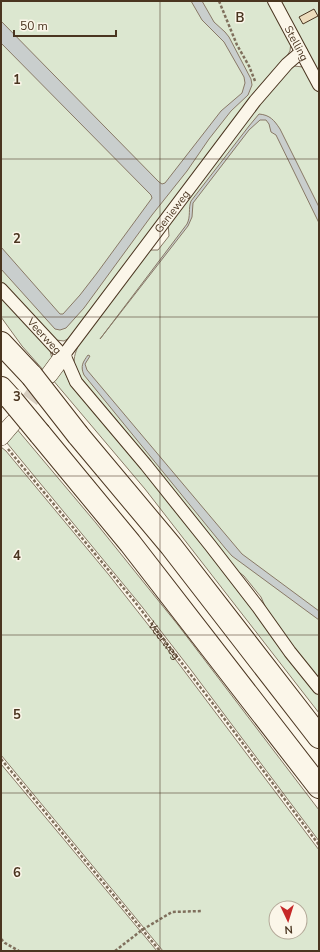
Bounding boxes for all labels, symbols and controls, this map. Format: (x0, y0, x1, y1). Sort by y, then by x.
text: B (236, 9, 245, 27)
scale bar (14, 12, 116, 38)
text: 50 m (20, 18, 48, 34)
street label: Stelling (281, 23, 312, 64)
text: 1 (13, 71, 21, 89)
street label: Genieweg (151, 187, 193, 236)
text: 2 (13, 230, 21, 248)
street label: Veerweg (23, 314, 65, 358)
text: 3 (13, 388, 21, 406)
text: 4 (13, 547, 21, 565)
street label: Veerweg (144, 618, 183, 663)
text: 5 (13, 706, 21, 724)
text: 6 (13, 864, 21, 882)
north arrow (268, 900, 308, 940)
text: N (284, 922, 293, 937)

